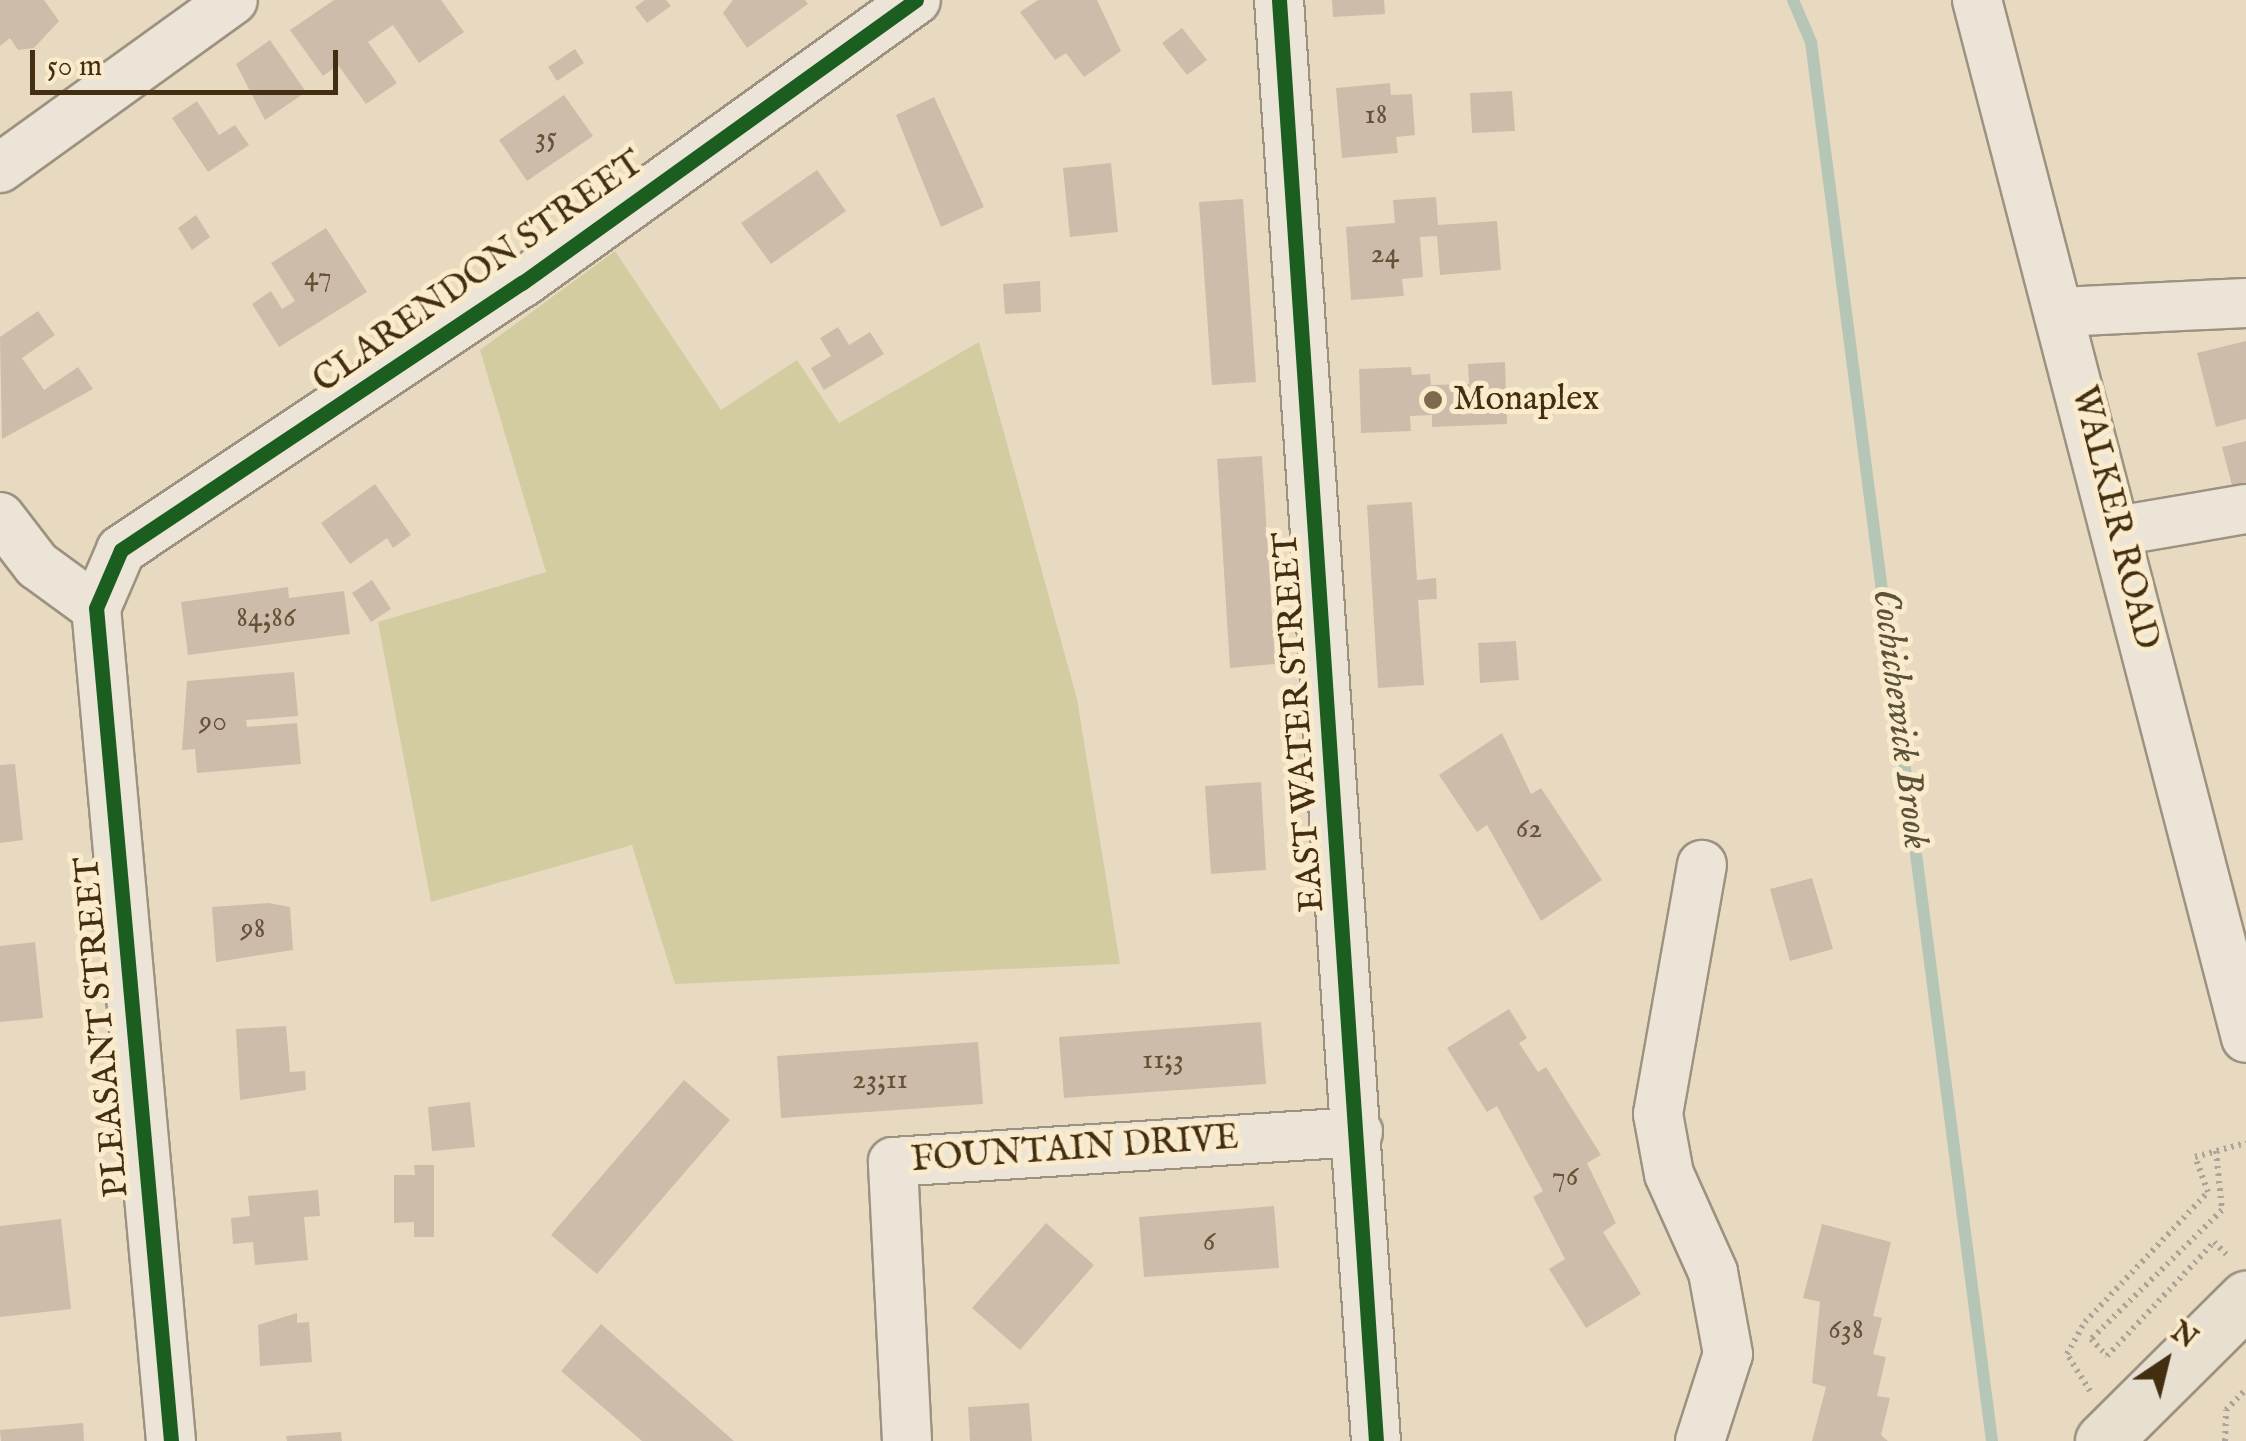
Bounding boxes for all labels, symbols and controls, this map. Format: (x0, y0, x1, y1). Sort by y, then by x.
scale bar (35, 30, 342, 92)
text: 50 m (47, 48, 102, 86)
house number: 18 (1365, 97, 1387, 133)
house number: 35 (535, 120, 557, 156)
street label: CLARENDON STREET (306, 143, 652, 403)
house number: 24 (1371, 236, 1399, 272)
house number: 47 (304, 259, 332, 295)
place label: Monaplex (1453, 379, 1599, 421)
street label: WALKER ROAD (2061, 382, 2167, 654)
marker: Monaplex (1422, 389, 1444, 411)
street label: EAST WATER STREET (1266, 530, 1334, 914)
water label: Cochichewick Brook (1860, 586, 1938, 852)
house number: 84;86 (236, 600, 296, 636)
house number: 90 (199, 704, 227, 740)
house number: 62 (1516, 811, 1542, 847)
street label: PLEASANT STREET (67, 855, 139, 1199)
house number: 98 (241, 911, 265, 947)
house number: 11;3 (1142, 1042, 1184, 1078)
house number: 23;11 (852, 1062, 908, 1098)
street label: FOUNTAIN DRIVE (910, 1118, 1240, 1182)
house number: 76 (1552, 1159, 1578, 1195)
house number: 6 (1203, 1224, 1215, 1260)
north arrow (2116, 1311, 2216, 1411)
house number: 638 (1828, 1312, 1864, 1348)
text: N (2164, 1315, 2203, 1357)

